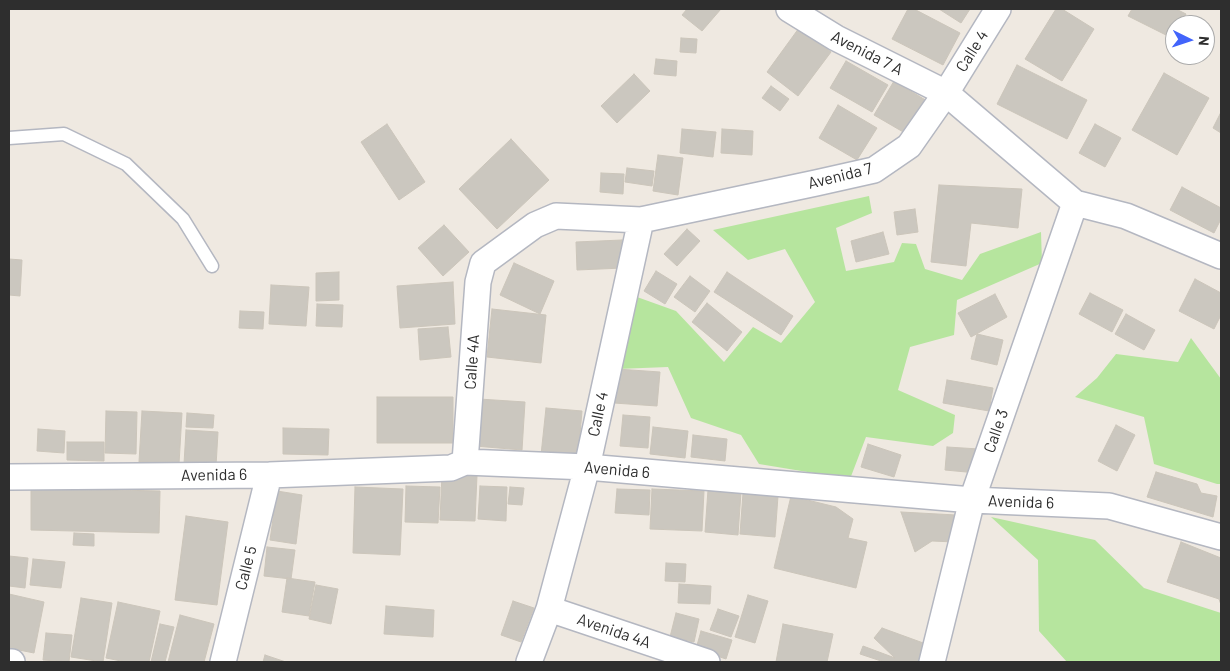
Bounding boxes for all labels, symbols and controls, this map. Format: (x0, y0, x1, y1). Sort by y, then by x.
north arrow (1165, 15, 1215, 65)
street label: Avenida 7 A (828, 27, 906, 79)
street label: Calle 4 (952, 27, 992, 75)
text: N (1196, 36, 1213, 46)
street label: Avenida 7 (806, 159, 874, 193)
street label: Calle 4A (460, 334, 484, 390)
street label: Calle 4 (584, 390, 612, 438)
street label: Calle 3 (980, 407, 1012, 455)
street label: Avenida 6 (583, 458, 651, 482)
street label: Avenida 6 (181, 465, 247, 485)
street label: Avenida 6 (988, 491, 1054, 513)
street label: Calle 5 (231, 544, 261, 592)
street label: Avenida 4A (575, 609, 653, 653)

